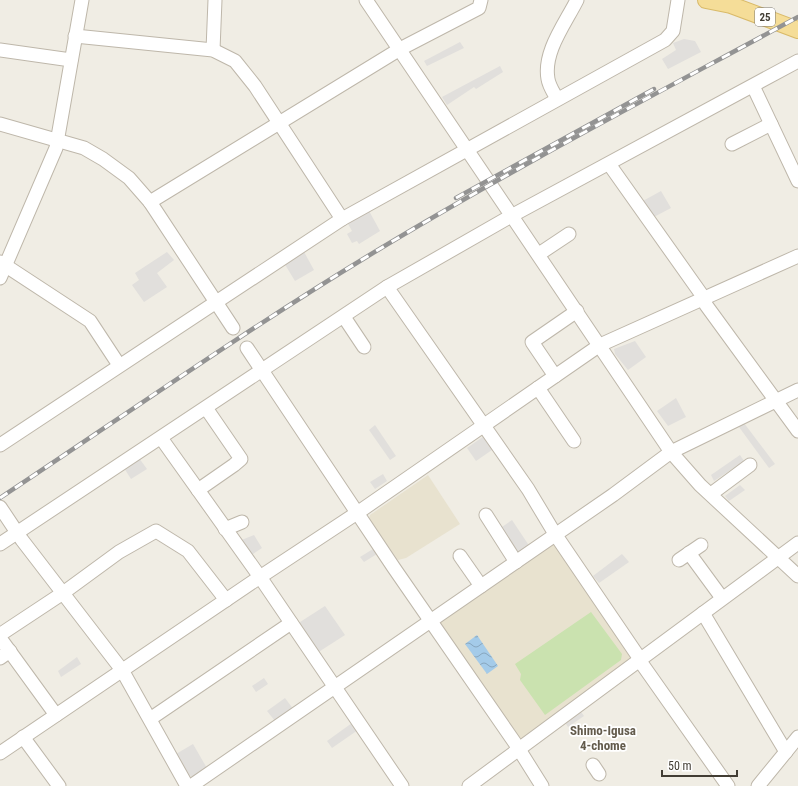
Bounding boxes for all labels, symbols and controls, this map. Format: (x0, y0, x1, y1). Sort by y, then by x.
road number: 25 (755, 8, 775, 26)
district label: Shimo-Igusa 4-chome (570, 723, 636, 753)
scale bar (662, 752, 737, 778)
text: 50 m (668, 759, 692, 773)

